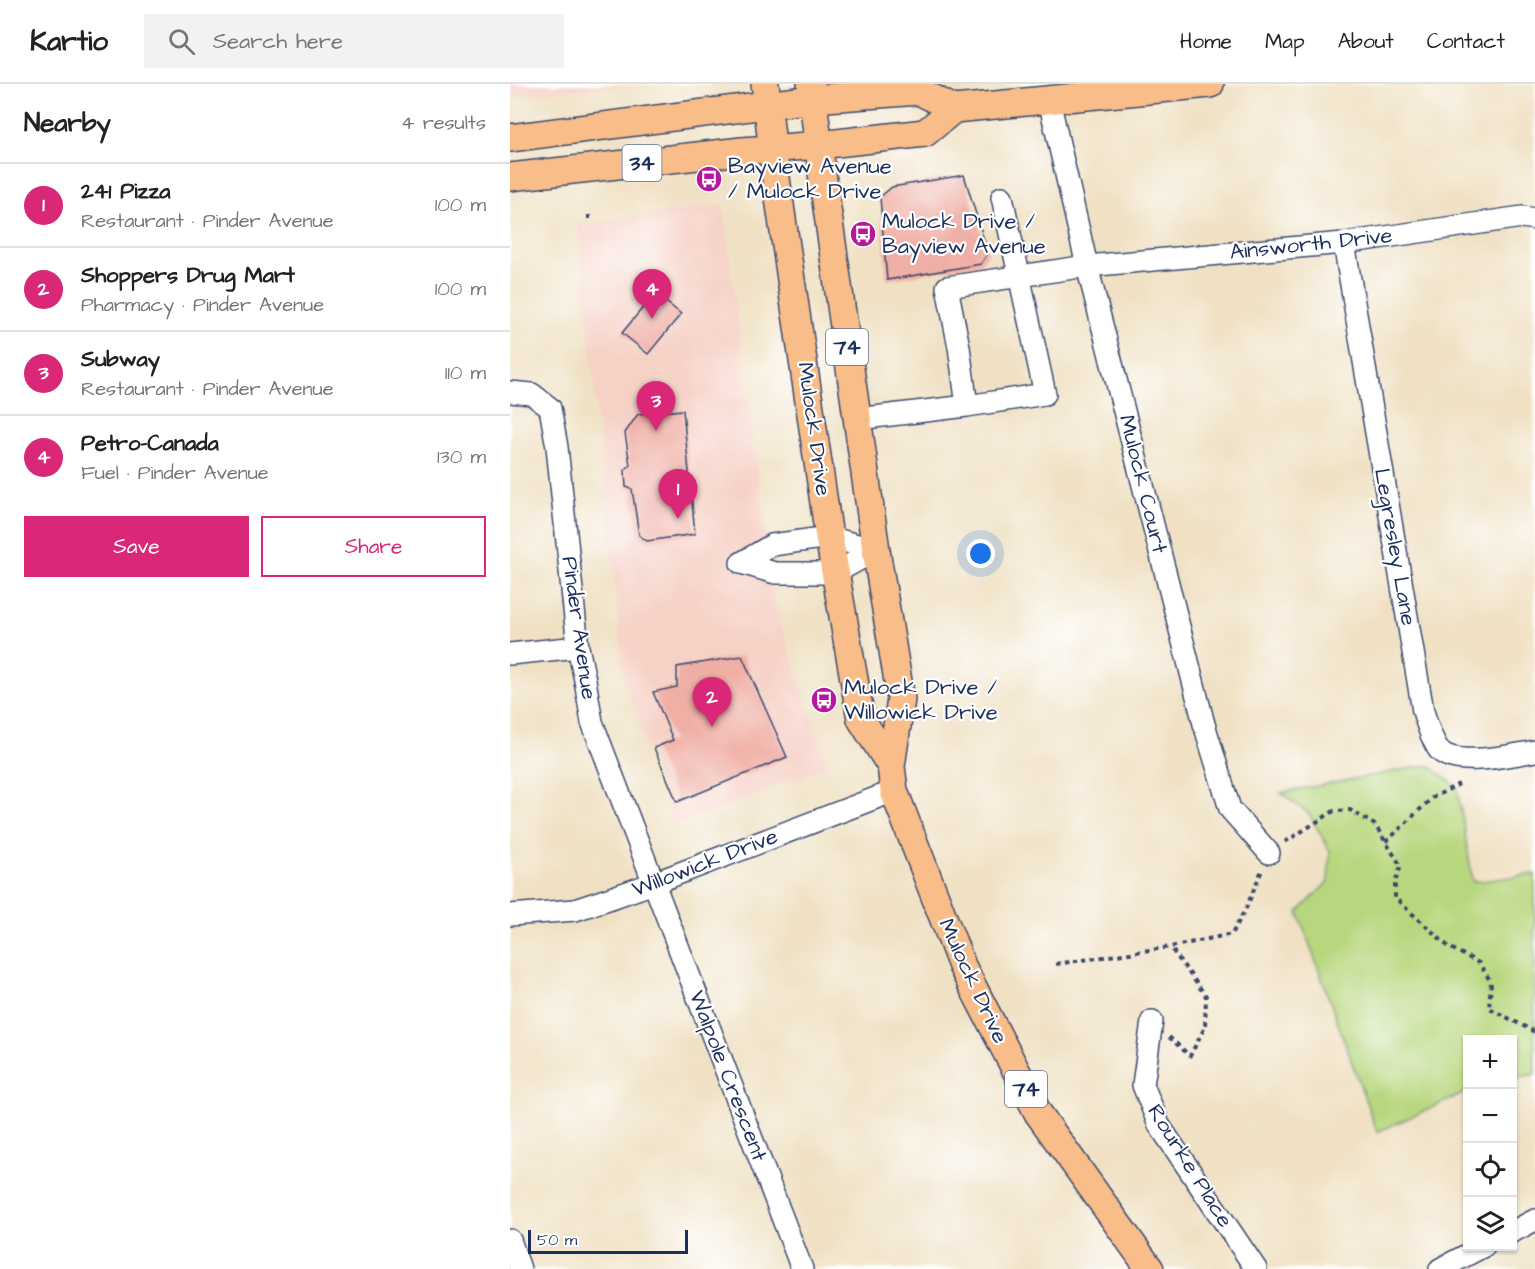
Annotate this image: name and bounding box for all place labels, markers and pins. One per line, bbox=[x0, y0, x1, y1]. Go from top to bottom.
place label: Bayview Avenue / Mulock Drive bbox=[728, 151, 892, 207]
bus stop icon: Bayview Avenue / Mulock Drive bbox=[694, 164, 724, 194]
place label: Mulock Drive / Bayview Avenue bbox=[882, 206, 1046, 263]
bus stop icon: Mulock Drive / Bayview Avenue bbox=[848, 219, 878, 249]
pin: 4 bbox=[632, 270, 672, 319]
pin: 3 bbox=[636, 382, 676, 431]
pin: 1 bbox=[658, 470, 698, 519]
place label: Mulock Drive / Willowick Drive bbox=[844, 672, 998, 728]
pin: 2 bbox=[692, 678, 732, 727]
bus stop icon: Mulock Drive / Willowick Drive bbox=[809, 685, 839, 715]

